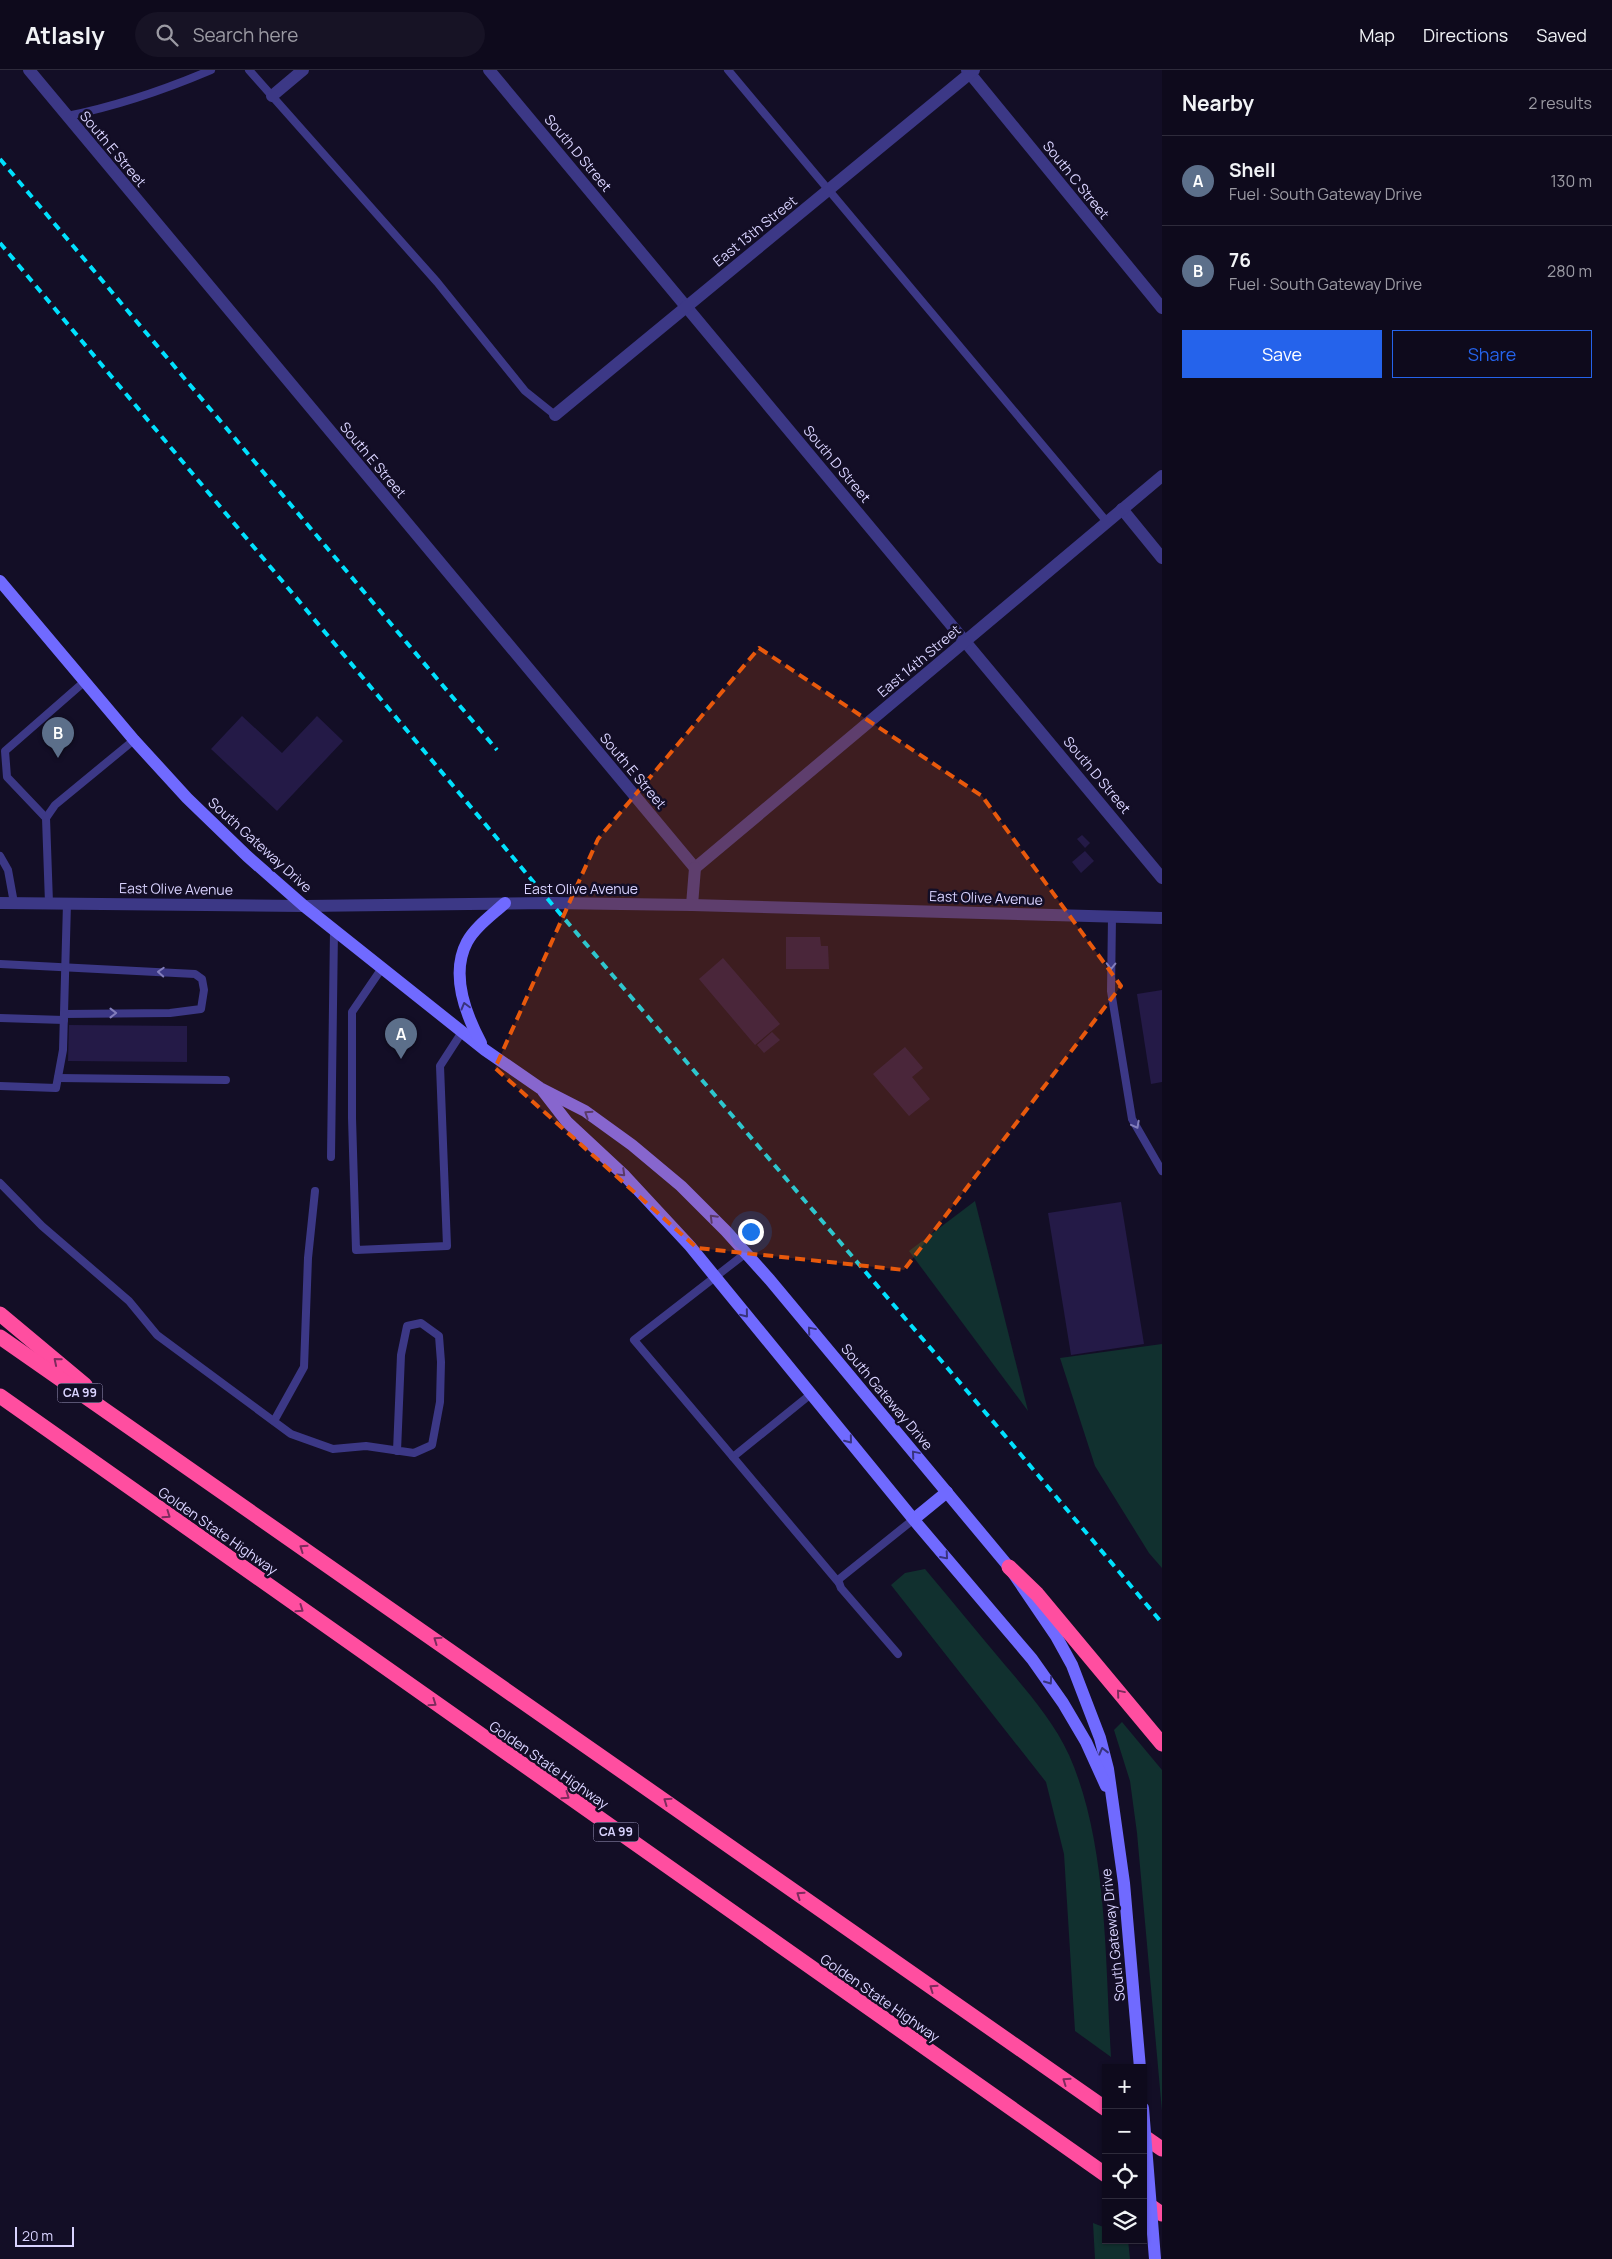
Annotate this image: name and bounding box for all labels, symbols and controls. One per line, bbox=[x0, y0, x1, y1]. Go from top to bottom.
search box bbox=[135, 12, 485, 57]
text: Atlasly bbox=[25, 18, 105, 51]
icon: search bbox=[153, 21, 181, 49]
text: Search here bbox=[193, 22, 298, 48]
text: Map bbox=[1359, 23, 1395, 47]
text: Directions bbox=[1423, 23, 1508, 47]
text: Saved bbox=[1536, 23, 1587, 47]
text: Nearby bbox=[1182, 89, 1254, 117]
text: 2 results bbox=[1528, 92, 1592, 114]
street label: South E Street bbox=[76, 107, 151, 191]
street label: South D Street bbox=[540, 110, 617, 196]
street label: South C Street bbox=[1039, 136, 1114, 223]
text: Shell bbox=[1229, 157, 1275, 183]
text: A bbox=[1193, 170, 1203, 192]
text: 130 m bbox=[1550, 170, 1592, 192]
text: Fuel · South Gateway Drive bbox=[1229, 183, 1422, 205]
street label: East 13th Street bbox=[709, 191, 801, 270]
text: 76 bbox=[1229, 247, 1251, 273]
text: B bbox=[1193, 260, 1203, 282]
text: 280 m bbox=[1547, 260, 1592, 282]
text: Fuel · South Gateway Drive bbox=[1229, 273, 1422, 295]
button: Save bbox=[1182, 330, 1382, 378]
button: Share bbox=[1392, 330, 1592, 378]
street label: South E Street bbox=[336, 418, 411, 502]
street label: South D Street bbox=[799, 421, 876, 507]
street label: East 14th Street bbox=[873, 620, 965, 701]
pin: B bbox=[42, 717, 74, 758]
street label: South E Street bbox=[596, 729, 671, 813]
street label: South D Street bbox=[1059, 732, 1136, 818]
street label: South Gateway Drive bbox=[204, 793, 316, 896]
street label: East Olive Avenue bbox=[119, 878, 233, 899]
street label: East Olive Avenue bbox=[524, 879, 638, 898]
street label: East Olive Avenue bbox=[929, 886, 1043, 909]
one-way arrow bbox=[1106, 962, 1116, 970]
one-way arrow bbox=[157, 966, 165, 977]
one-way arrow bbox=[460, 1001, 471, 1010]
one-way arrow bbox=[110, 1008, 117, 1018]
pin: A bbox=[385, 1018, 417, 1059]
one-way arrow bbox=[585, 1110, 594, 1120]
one-way arrow bbox=[1130, 1120, 1140, 1129]
one-way arrow bbox=[616, 1167, 625, 1176]
one-way arrow bbox=[709, 1214, 718, 1223]
your location bbox=[738, 1219, 764, 1245]
one-way arrow bbox=[740, 1308, 748, 1317]
one-way arrow bbox=[809, 1327, 817, 1336]
street label: South Gateway Drive bbox=[837, 1339, 938, 1454]
one-way arrow bbox=[53, 1358, 62, 1367]
road number: CA 99 bbox=[58, 1384, 102, 1402]
one-way arrow bbox=[843, 1434, 852, 1443]
one-way arrow bbox=[912, 1451, 921, 1460]
street label: Golden State Highway bbox=[155, 1482, 282, 1579]
one-way arrow bbox=[161, 1509, 171, 1518]
one-way arrow bbox=[300, 1545, 309, 1554]
one-way arrow bbox=[939, 1551, 948, 1560]
one-way arrow bbox=[294, 1603, 304, 1612]
one-way arrow bbox=[433, 1637, 443, 1646]
one-way arrow bbox=[1043, 1676, 1052, 1685]
one-way arrow bbox=[1117, 1690, 1125, 1699]
one-way arrow bbox=[427, 1697, 437, 1706]
street label: Golden State Highway bbox=[486, 1716, 613, 1813]
one-way arrow bbox=[1099, 1748, 1109, 1756]
one-way arrow bbox=[560, 1790, 570, 1799]
one-way arrow bbox=[663, 1798, 673, 1807]
road number: CA 99 bbox=[594, 1822, 638, 1841]
street label: South Gateway Drive bbox=[1096, 1868, 1129, 2002]
one-way arrow bbox=[796, 1892, 806, 1901]
street label: Golden State Highway bbox=[817, 1949, 944, 2046]
one-way arrow bbox=[929, 1985, 939, 1994]
map controls bbox=[1102, 2064, 1147, 2244]
button: + bbox=[1102, 2064, 1147, 2109]
one-way arrow bbox=[1062, 2078, 1072, 2087]
button: − bbox=[1102, 2109, 1147, 2154]
button: locate bbox=[1102, 2154, 1147, 2199]
button: layers bbox=[1102, 2199, 1147, 2244]
scale bar bbox=[15, 2224, 74, 2247]
text: 20 m bbox=[22, 2226, 53, 2245]

